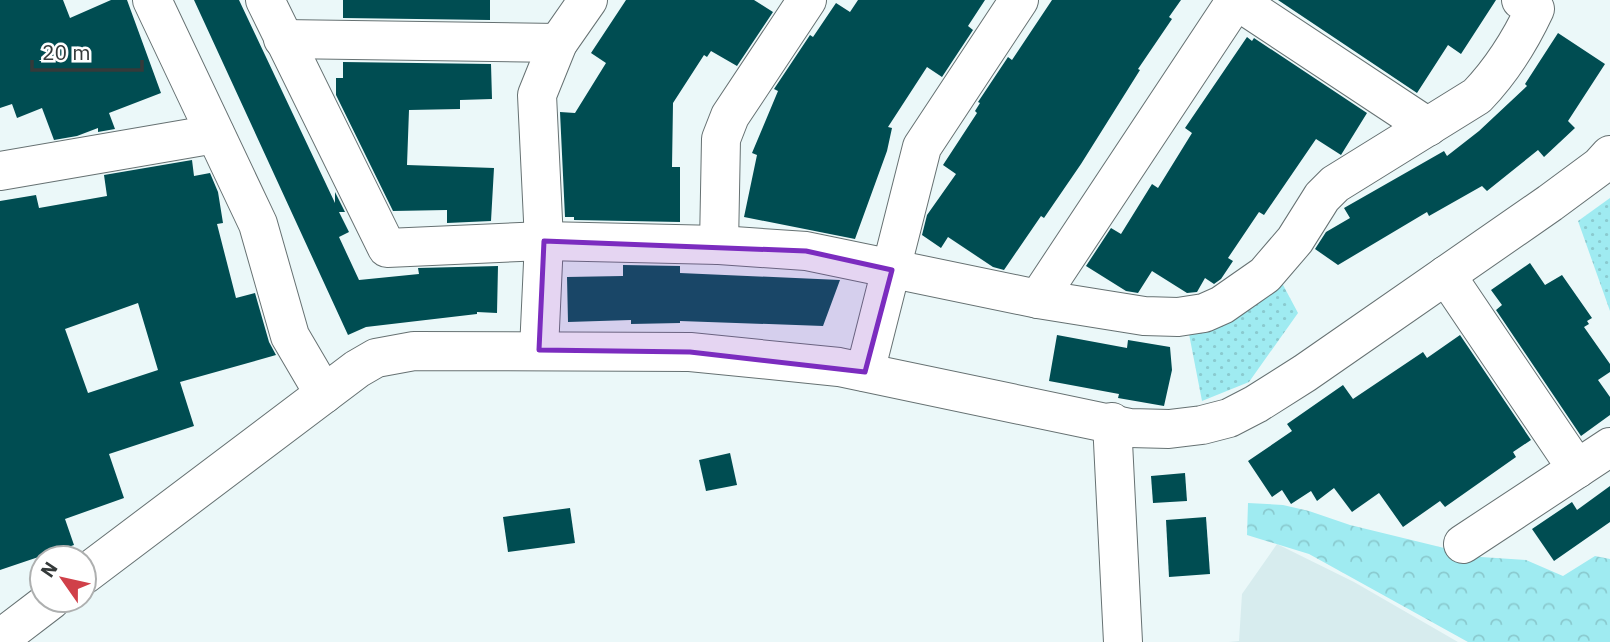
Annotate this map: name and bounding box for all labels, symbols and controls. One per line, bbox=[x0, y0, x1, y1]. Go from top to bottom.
scale bar bbox=[32, 28, 142, 72]
text: 20 m bbox=[42, 38, 91, 66]
north arrow bbox=[28, 544, 98, 614]
text: N bbox=[35, 557, 63, 582]

